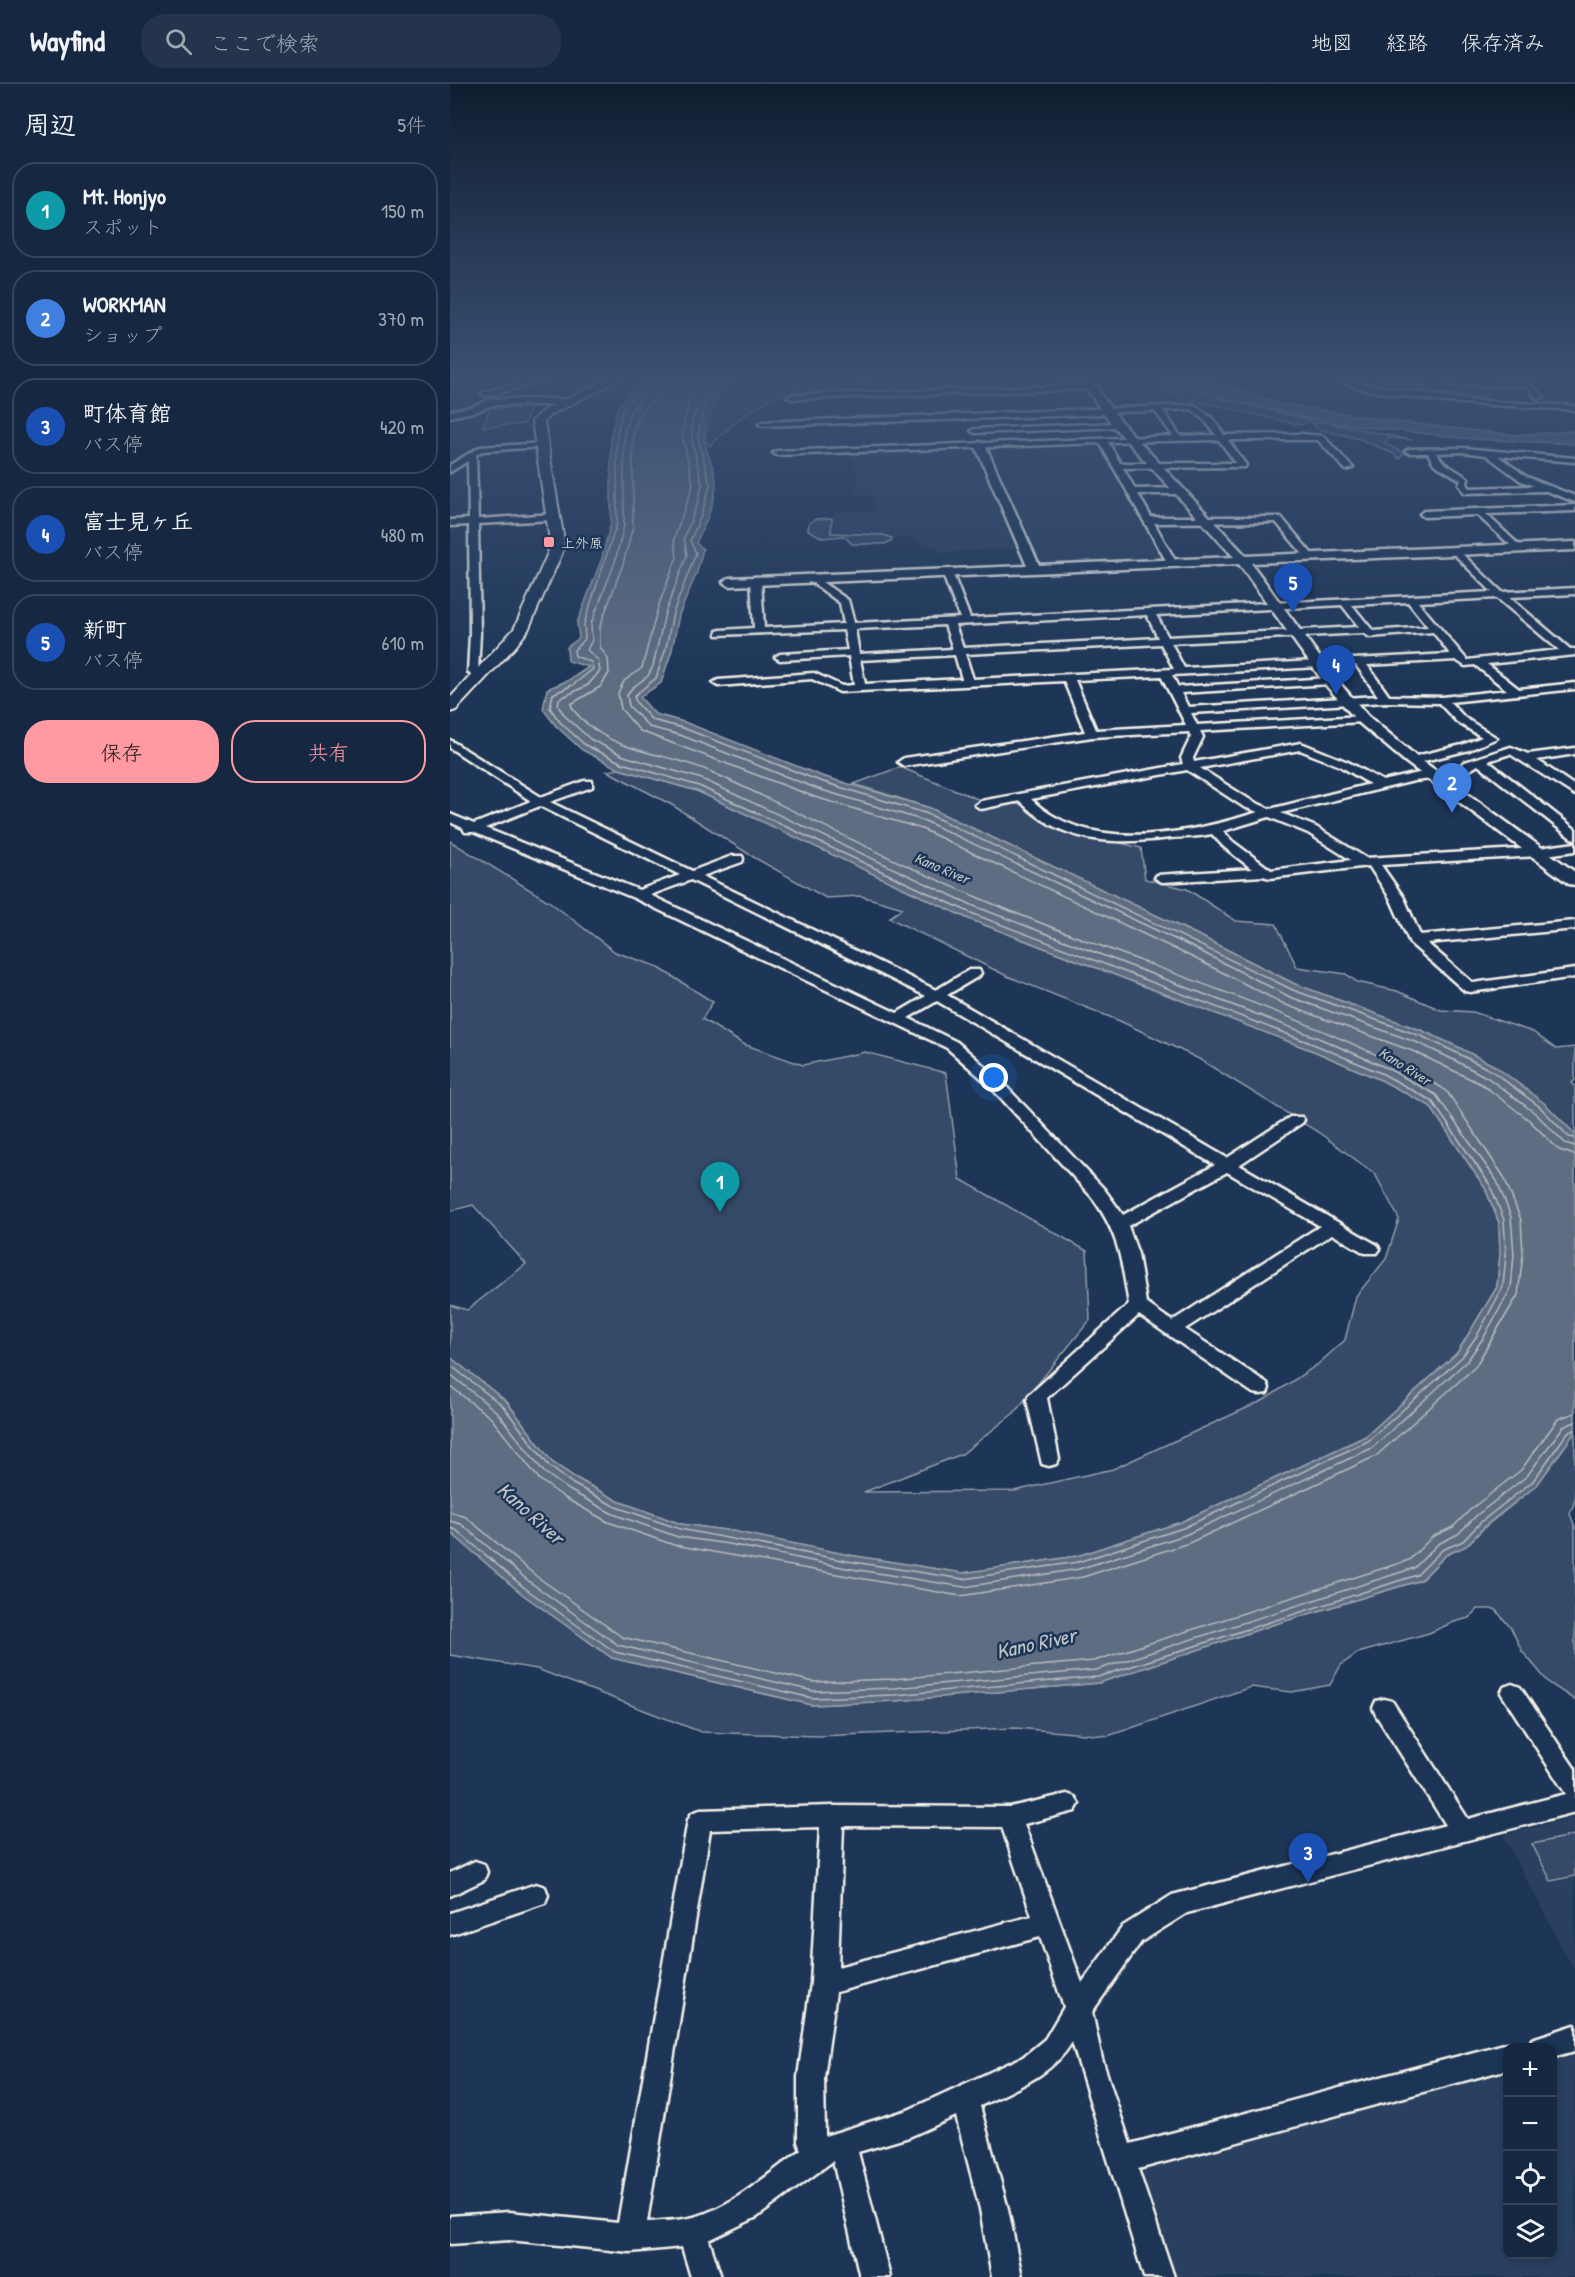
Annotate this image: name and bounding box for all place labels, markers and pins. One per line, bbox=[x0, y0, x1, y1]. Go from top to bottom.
place label: 上外原 bbox=[561, 533, 603, 552]
marker: 上外原 bbox=[542, 535, 556, 549]
pin: 5 bbox=[1274, 564, 1312, 613]
pin: 4 bbox=[1316, 646, 1356, 695]
pin: 2 bbox=[1432, 764, 1472, 813]
pin: 1 bbox=[700, 1162, 740, 1212]
pin: 3 bbox=[1288, 1834, 1328, 1883]

